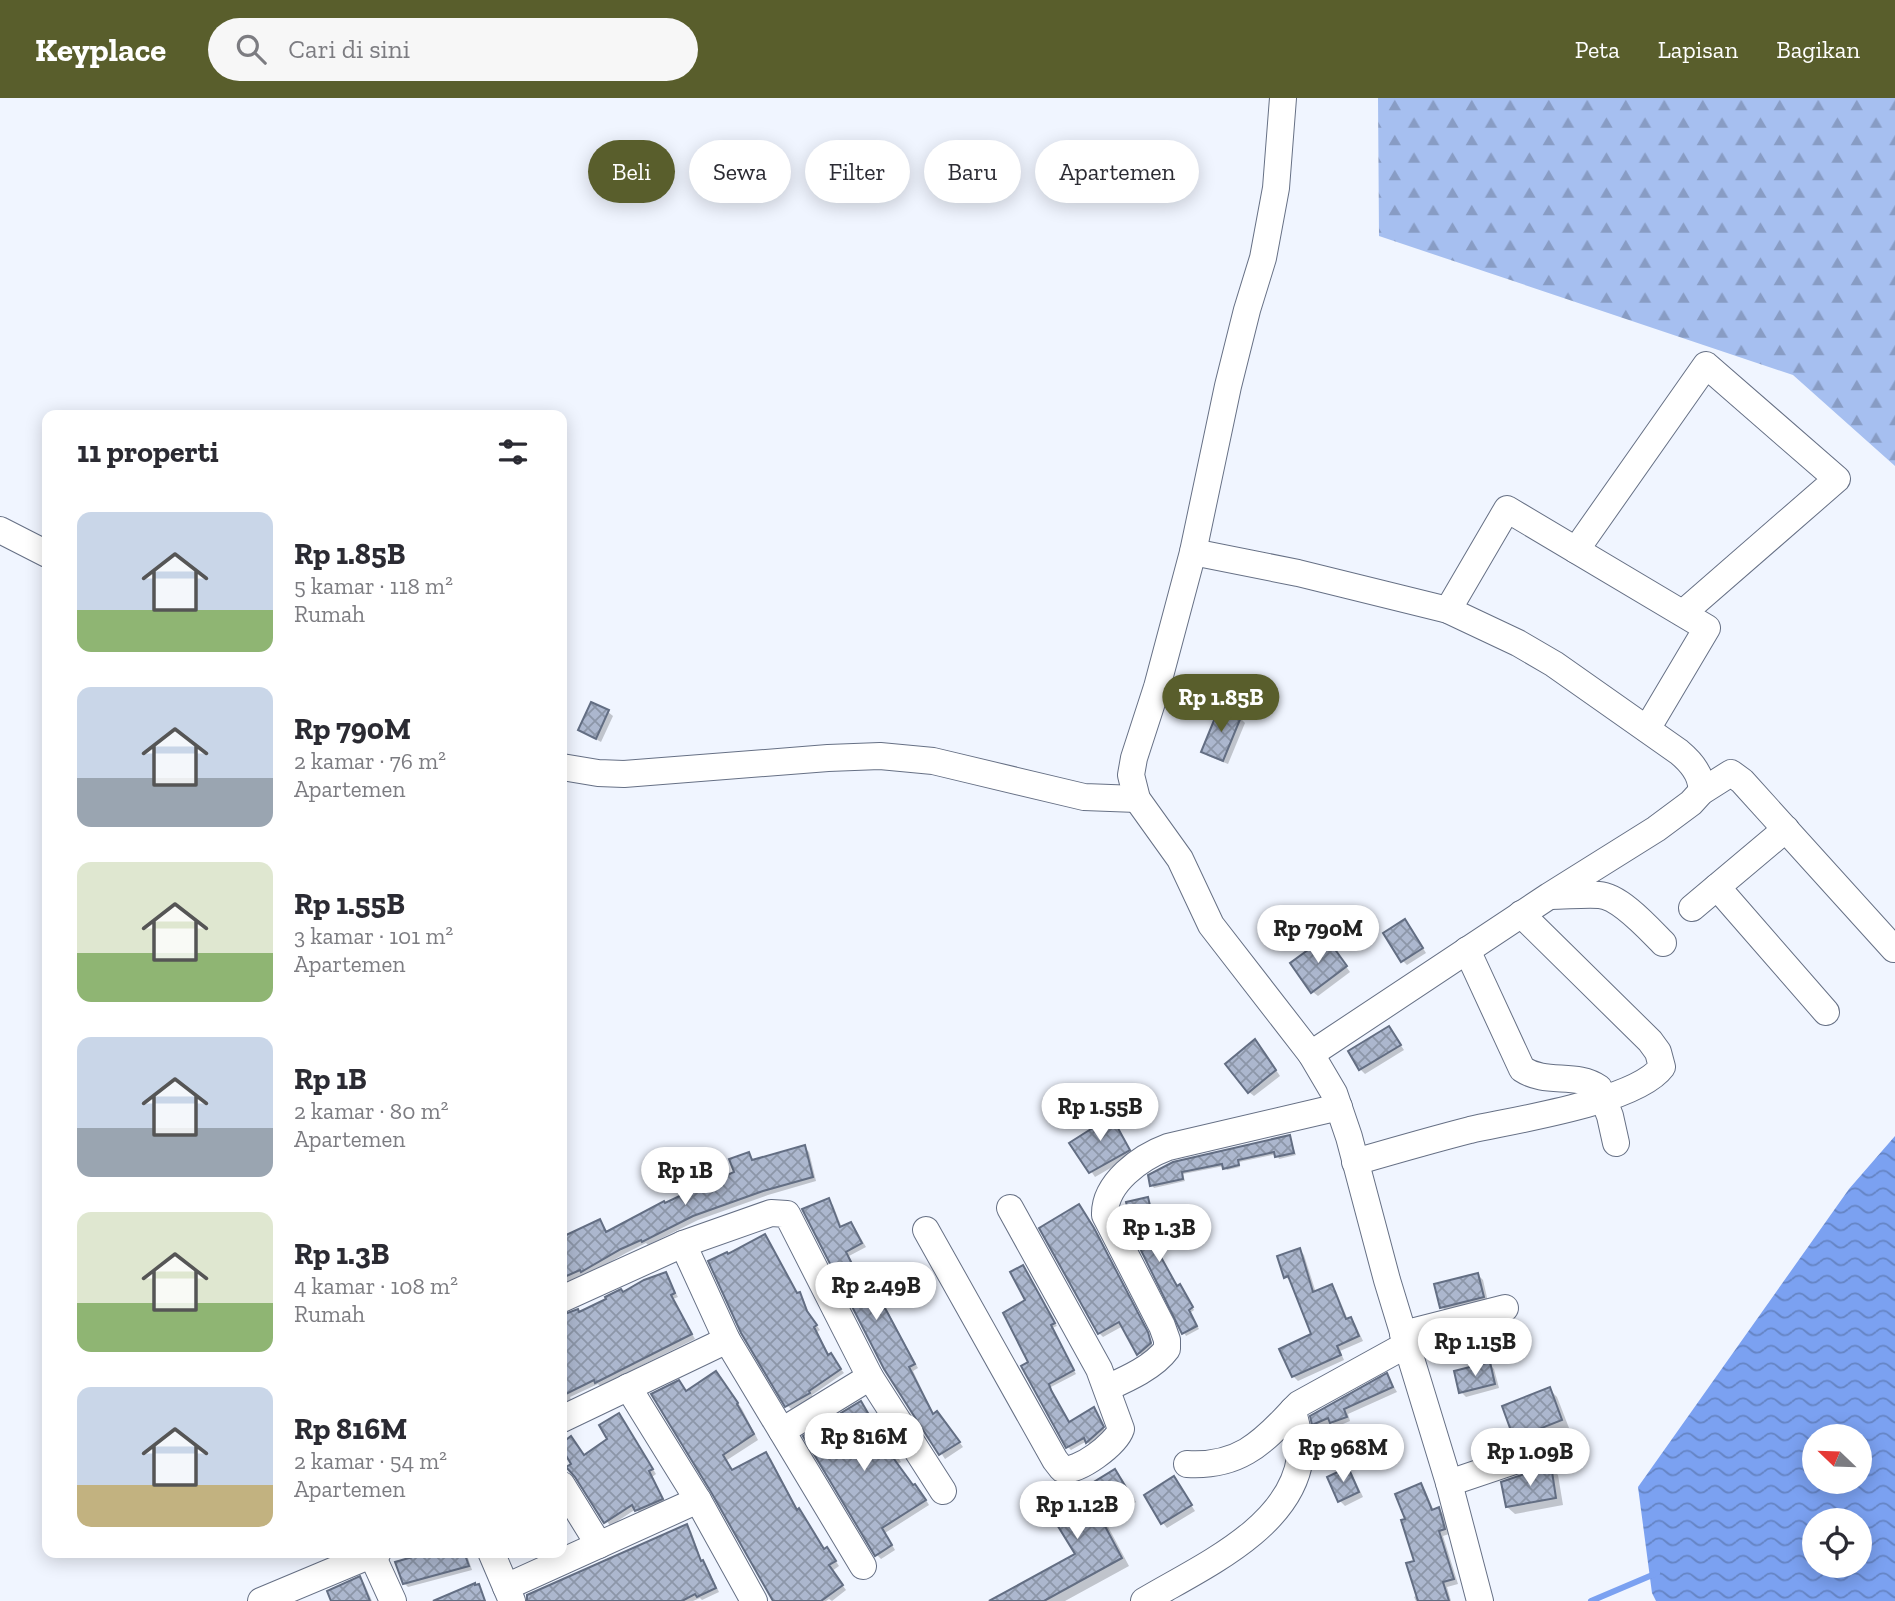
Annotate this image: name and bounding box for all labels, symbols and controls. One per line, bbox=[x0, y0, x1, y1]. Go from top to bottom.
search box bbox=[208, 18, 698, 81]
text: Keyplace bbox=[35, 30, 166, 69]
icon: search bbox=[232, 30, 270, 68]
text: Cari di sini bbox=[288, 33, 410, 65]
text: Peta bbox=[1575, 35, 1620, 64]
text: Lapisan bbox=[1658, 35, 1738, 64]
text: Bagikan bbox=[1776, 35, 1860, 64]
chip: Beli bbox=[588, 140, 675, 203]
chip: Sewa bbox=[689, 140, 791, 203]
chip: Filter bbox=[805, 140, 910, 203]
chip: Baru bbox=[924, 140, 1021, 203]
chip: Apartemen bbox=[1035, 140, 1199, 203]
icon: filters bbox=[494, 433, 532, 471]
text: 11 properti bbox=[77, 434, 219, 470]
text: Rp 1.85B bbox=[294, 536, 405, 572]
icon: home bbox=[133, 540, 217, 624]
text: 5 kamar · 118 m² bbox=[294, 572, 453, 600]
text: Rumah bbox=[294, 600, 365, 628]
pin: Rp 1.85B bbox=[1149, 674, 1293, 734]
text: Rp 1.85B bbox=[1178, 683, 1264, 711]
text: Rp 790M bbox=[294, 711, 411, 747]
icon: home bbox=[133, 715, 217, 799]
text: 2 kamar · 76 m² bbox=[294, 747, 446, 775]
text: Apartemen bbox=[294, 775, 405, 803]
text: Rp 1.55B bbox=[294, 886, 405, 922]
icon: home bbox=[133, 890, 217, 974]
pin: Rp 790M bbox=[1253, 906, 1383, 965]
text: Rp 790M bbox=[1273, 914, 1363, 942]
text: 3 kamar · 101 m² bbox=[294, 922, 453, 950]
text: Apartemen bbox=[294, 950, 405, 978]
text: Rp 1B bbox=[294, 1061, 367, 1097]
icon: home bbox=[133, 1065, 217, 1149]
pin: Rp 1.55B bbox=[1028, 1084, 1172, 1143]
text: Rp 1.55B bbox=[1058, 1092, 1142, 1120]
text: 2 kamar · 80 m² bbox=[294, 1097, 449, 1125]
text: Apartemen bbox=[294, 1125, 405, 1153]
pin: Rp 1B bbox=[636, 1148, 734, 1207]
text: Rp 1B bbox=[657, 1156, 713, 1184]
pin: Rp 1.3B bbox=[1094, 1204, 1224, 1264]
text: Rp 1.3B bbox=[1122, 1213, 1196, 1241]
text: Rp 1.3B bbox=[294, 1236, 390, 1272]
icon: home bbox=[133, 1240, 217, 1324]
pin: Rp 2.49B bbox=[804, 1262, 948, 1322]
text: Rp 2.49B bbox=[831, 1271, 921, 1299]
text: 4 kamar · 108 m² bbox=[294, 1272, 458, 1300]
text: Rumah bbox=[294, 1300, 365, 1328]
pin: Rp 1.15B bbox=[1403, 1318, 1547, 1378]
text: Rp 1.15B bbox=[1434, 1327, 1516, 1355]
text: Rp 816M bbox=[294, 1411, 407, 1447]
pin: Rp 816M bbox=[799, 1414, 929, 1473]
icon: home bbox=[133, 1415, 217, 1499]
text: Rp 816M bbox=[821, 1422, 907, 1450]
pin: Rp 968M bbox=[1278, 1424, 1408, 1484]
north arrow bbox=[1802, 1424, 1872, 1494]
map controls bbox=[1802, 1424, 1872, 1578]
pin: Rp 1.09B bbox=[1458, 1428, 1602, 1488]
text: Rp 968M bbox=[1298, 1433, 1388, 1461]
text: Rp 1.09B bbox=[1487, 1437, 1573, 1465]
text: 2 kamar · 54 m² bbox=[294, 1447, 447, 1475]
text: Apartemen bbox=[294, 1475, 405, 1503]
pin: Rp 1.12B bbox=[1005, 1482, 1149, 1541]
text: Rp 1.12B bbox=[1036, 1490, 1118, 1518]
button: locate bbox=[1802, 1508, 1872, 1578]

